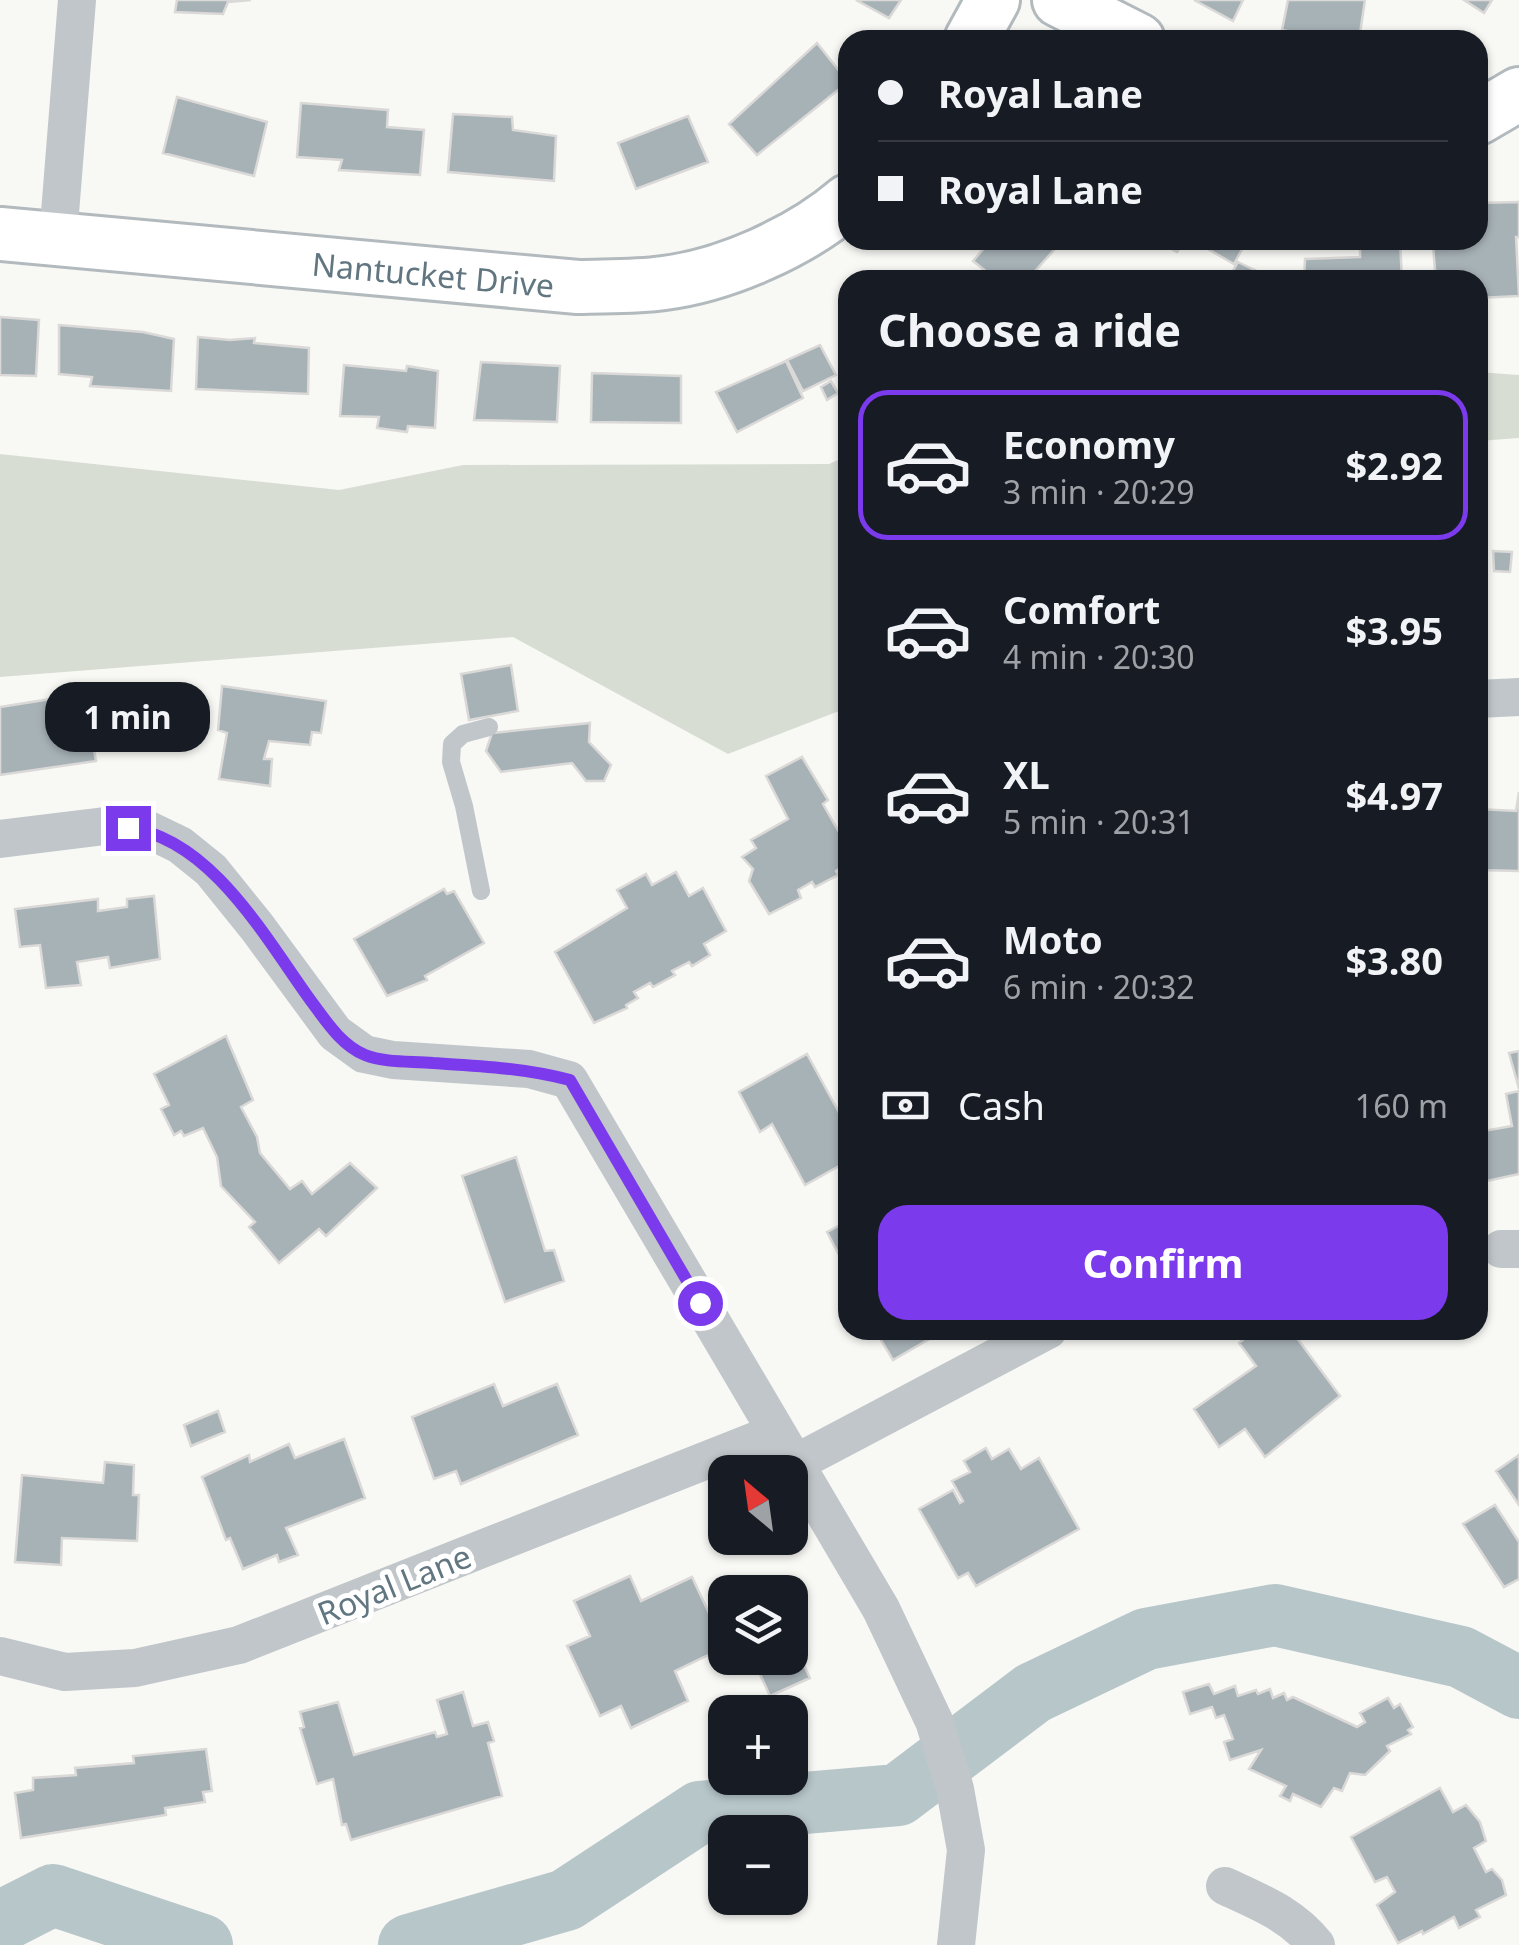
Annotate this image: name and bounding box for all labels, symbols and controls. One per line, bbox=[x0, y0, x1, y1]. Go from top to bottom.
text: Royal Lane bbox=[938, 67, 1143, 119]
text: Royal Lane bbox=[938, 163, 1143, 215]
street label: Nantucket Drive bbox=[310, 241, 556, 306]
text: Choose a ride bbox=[878, 299, 1181, 360]
text: Economy bbox=[1003, 418, 1175, 470]
icon: car bbox=[883, 420, 973, 510]
text: $2.92 bbox=[1345, 439, 1443, 491]
text: 3 min · 20:29 bbox=[1003, 470, 1195, 513]
text: Comfort bbox=[1003, 583, 1160, 635]
icon: car bbox=[883, 585, 973, 675]
text: $3.95 bbox=[1345, 604, 1443, 656]
text: 4 min · 20:30 bbox=[1003, 635, 1195, 678]
callout: 1 min bbox=[46, 683, 210, 753]
text: 1 min bbox=[83, 695, 172, 738]
text: XL bbox=[1003, 748, 1050, 800]
icon: car bbox=[883, 750, 973, 840]
text: $4.97 bbox=[1345, 769, 1443, 821]
text: 5 min · 20:31 bbox=[1003, 800, 1195, 843]
route end bbox=[106, 806, 151, 851]
text: Moto bbox=[1003, 913, 1103, 965]
icon: car bbox=[883, 915, 973, 1005]
text: $3.80 bbox=[1345, 934, 1443, 986]
text: 6 min · 20:32 bbox=[1003, 965, 1195, 1008]
icon: cash bbox=[878, 1078, 933, 1133]
text: Cash bbox=[958, 1079, 1045, 1131]
text: 160 m bbox=[1355, 1084, 1448, 1127]
button: Confirm bbox=[878, 1205, 1448, 1320]
route start bbox=[678, 1281, 723, 1326]
north arrow bbox=[708, 1455, 808, 1555]
map controls bbox=[708, 1455, 808, 1915]
street label: Royal Lane bbox=[311, 1534, 477, 1634]
button: layers bbox=[708, 1575, 808, 1675]
button: + bbox=[708, 1695, 808, 1795]
button: − bbox=[708, 1815, 808, 1915]

